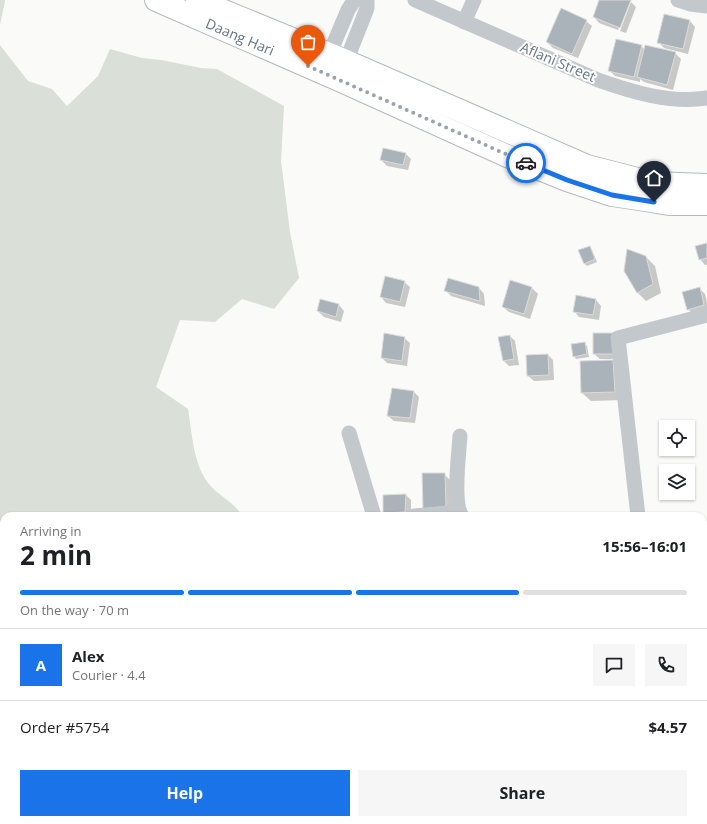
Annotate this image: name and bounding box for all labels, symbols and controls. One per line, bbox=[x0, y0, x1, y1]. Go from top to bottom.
street label: Daang Hari bbox=[203, 14, 277, 60]
pin bbox=[291, 25, 325, 66]
icon: bag bbox=[297, 31, 319, 53]
street label: Aflani Street bbox=[518, 37, 599, 86]
courier bbox=[506, 143, 546, 183]
icon: car bbox=[515, 152, 537, 174]
pin bbox=[637, 161, 671, 202]
icon: home bbox=[643, 167, 665, 189]
map controls bbox=[659, 420, 695, 500]
button: locate bbox=[659, 420, 695, 456]
button: layers bbox=[659, 464, 695, 500]
text: Arriving in bbox=[20, 522, 82, 540]
text: 15:56–16:01 bbox=[602, 536, 687, 556]
text: 2 min bbox=[20, 537, 92, 573]
text: On the way · 70 m bbox=[20, 601, 129, 619]
button: chat bbox=[593, 644, 635, 686]
button: phone bbox=[645, 644, 687, 686]
text: Alex bbox=[72, 646, 104, 666]
text: A bbox=[36, 655, 46, 675]
text: Courier · 4.4 bbox=[72, 666, 146, 684]
text: Order #5754 bbox=[20, 717, 109, 737]
text: $4.57 bbox=[648, 717, 687, 737]
button: Help bbox=[20, 770, 350, 816]
button: Share bbox=[358, 770, 687, 816]

